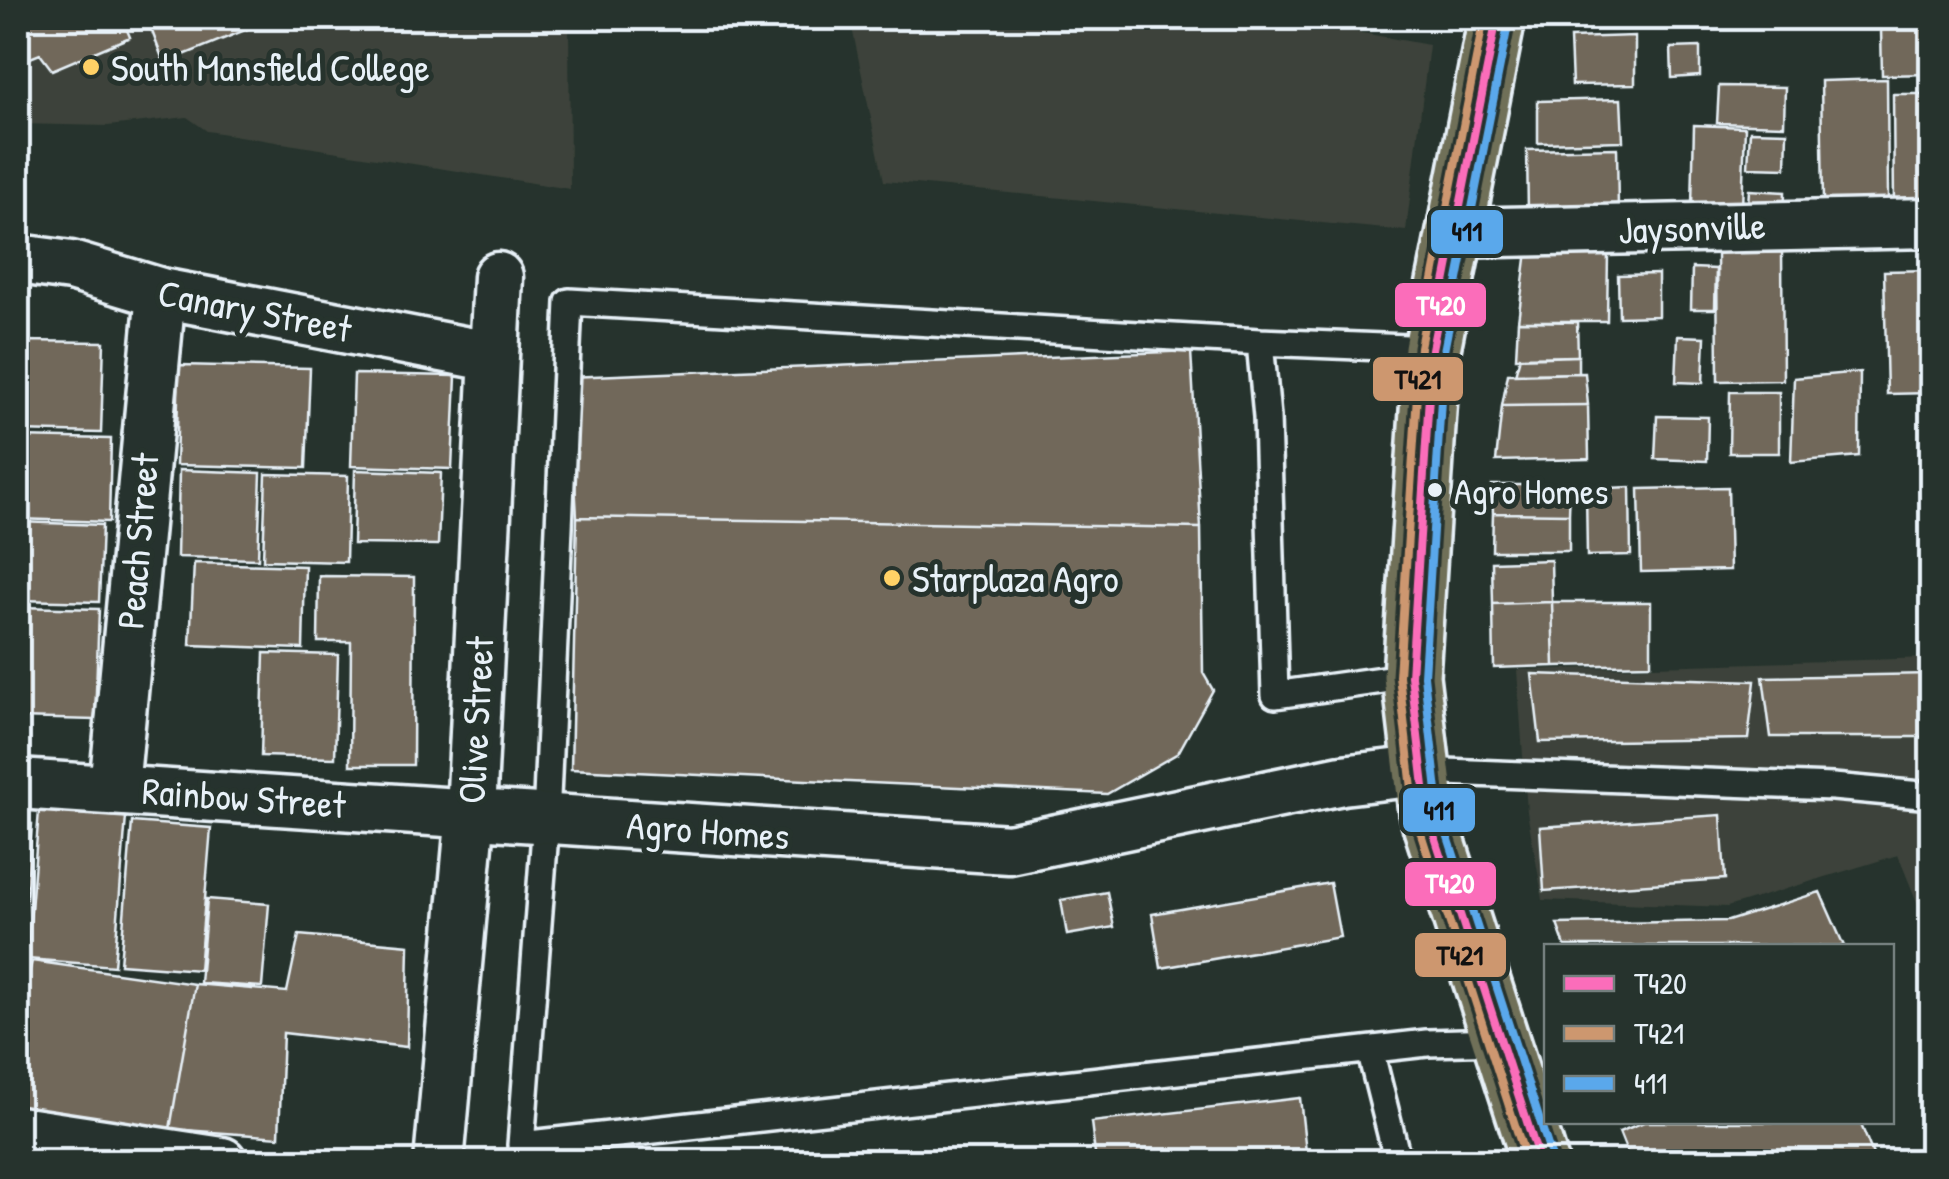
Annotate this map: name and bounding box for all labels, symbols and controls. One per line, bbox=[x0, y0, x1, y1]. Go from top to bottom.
place label: South Mansfield College bbox=[111, 41, 430, 93]
marker: South Mansfield College bbox=[80, 56, 102, 78]
street label: Jaysonville bbox=[1617, 198, 1767, 256]
line badge: 411 bbox=[1429, 208, 1505, 256]
text: 411 bbox=[1452, 212, 1482, 250]
street label: Canary Street bbox=[154, 266, 357, 354]
line badge: T420 bbox=[1393, 281, 1488, 329]
text: T420 bbox=[1415, 286, 1466, 324]
line badge: T421 bbox=[1371, 355, 1465, 403]
text: T421 bbox=[1394, 360, 1441, 398]
street label: Peach Street bbox=[103, 450, 171, 631]
place label: Agro Homes bbox=[1454, 466, 1608, 515]
marker: Agro Homes bbox=[1425, 480, 1445, 500]
place label: Starplaza Agro bbox=[912, 552, 1119, 604]
marker: Starplaza Agro bbox=[881, 567, 903, 589]
street label: Olive Street bbox=[445, 634, 505, 805]
street label: Rainbow Street bbox=[141, 764, 348, 830]
line badge: 411 bbox=[1401, 786, 1477, 834]
text: 411 bbox=[1424, 791, 1454, 829]
street label: Agro Homes bbox=[625, 798, 791, 862]
line badge: T420 bbox=[1403, 860, 1498, 908]
text: T420 bbox=[1424, 864, 1475, 902]
line badge: T421 bbox=[1413, 931, 1508, 979]
text: T421 bbox=[1436, 936, 1483, 974]
legend bbox=[1544, 944, 1894, 1124]
text: T420 bbox=[1634, 963, 1687, 1003]
text: T421 bbox=[1634, 1013, 1684, 1053]
text: 411 bbox=[1634, 1063, 1667, 1103]

